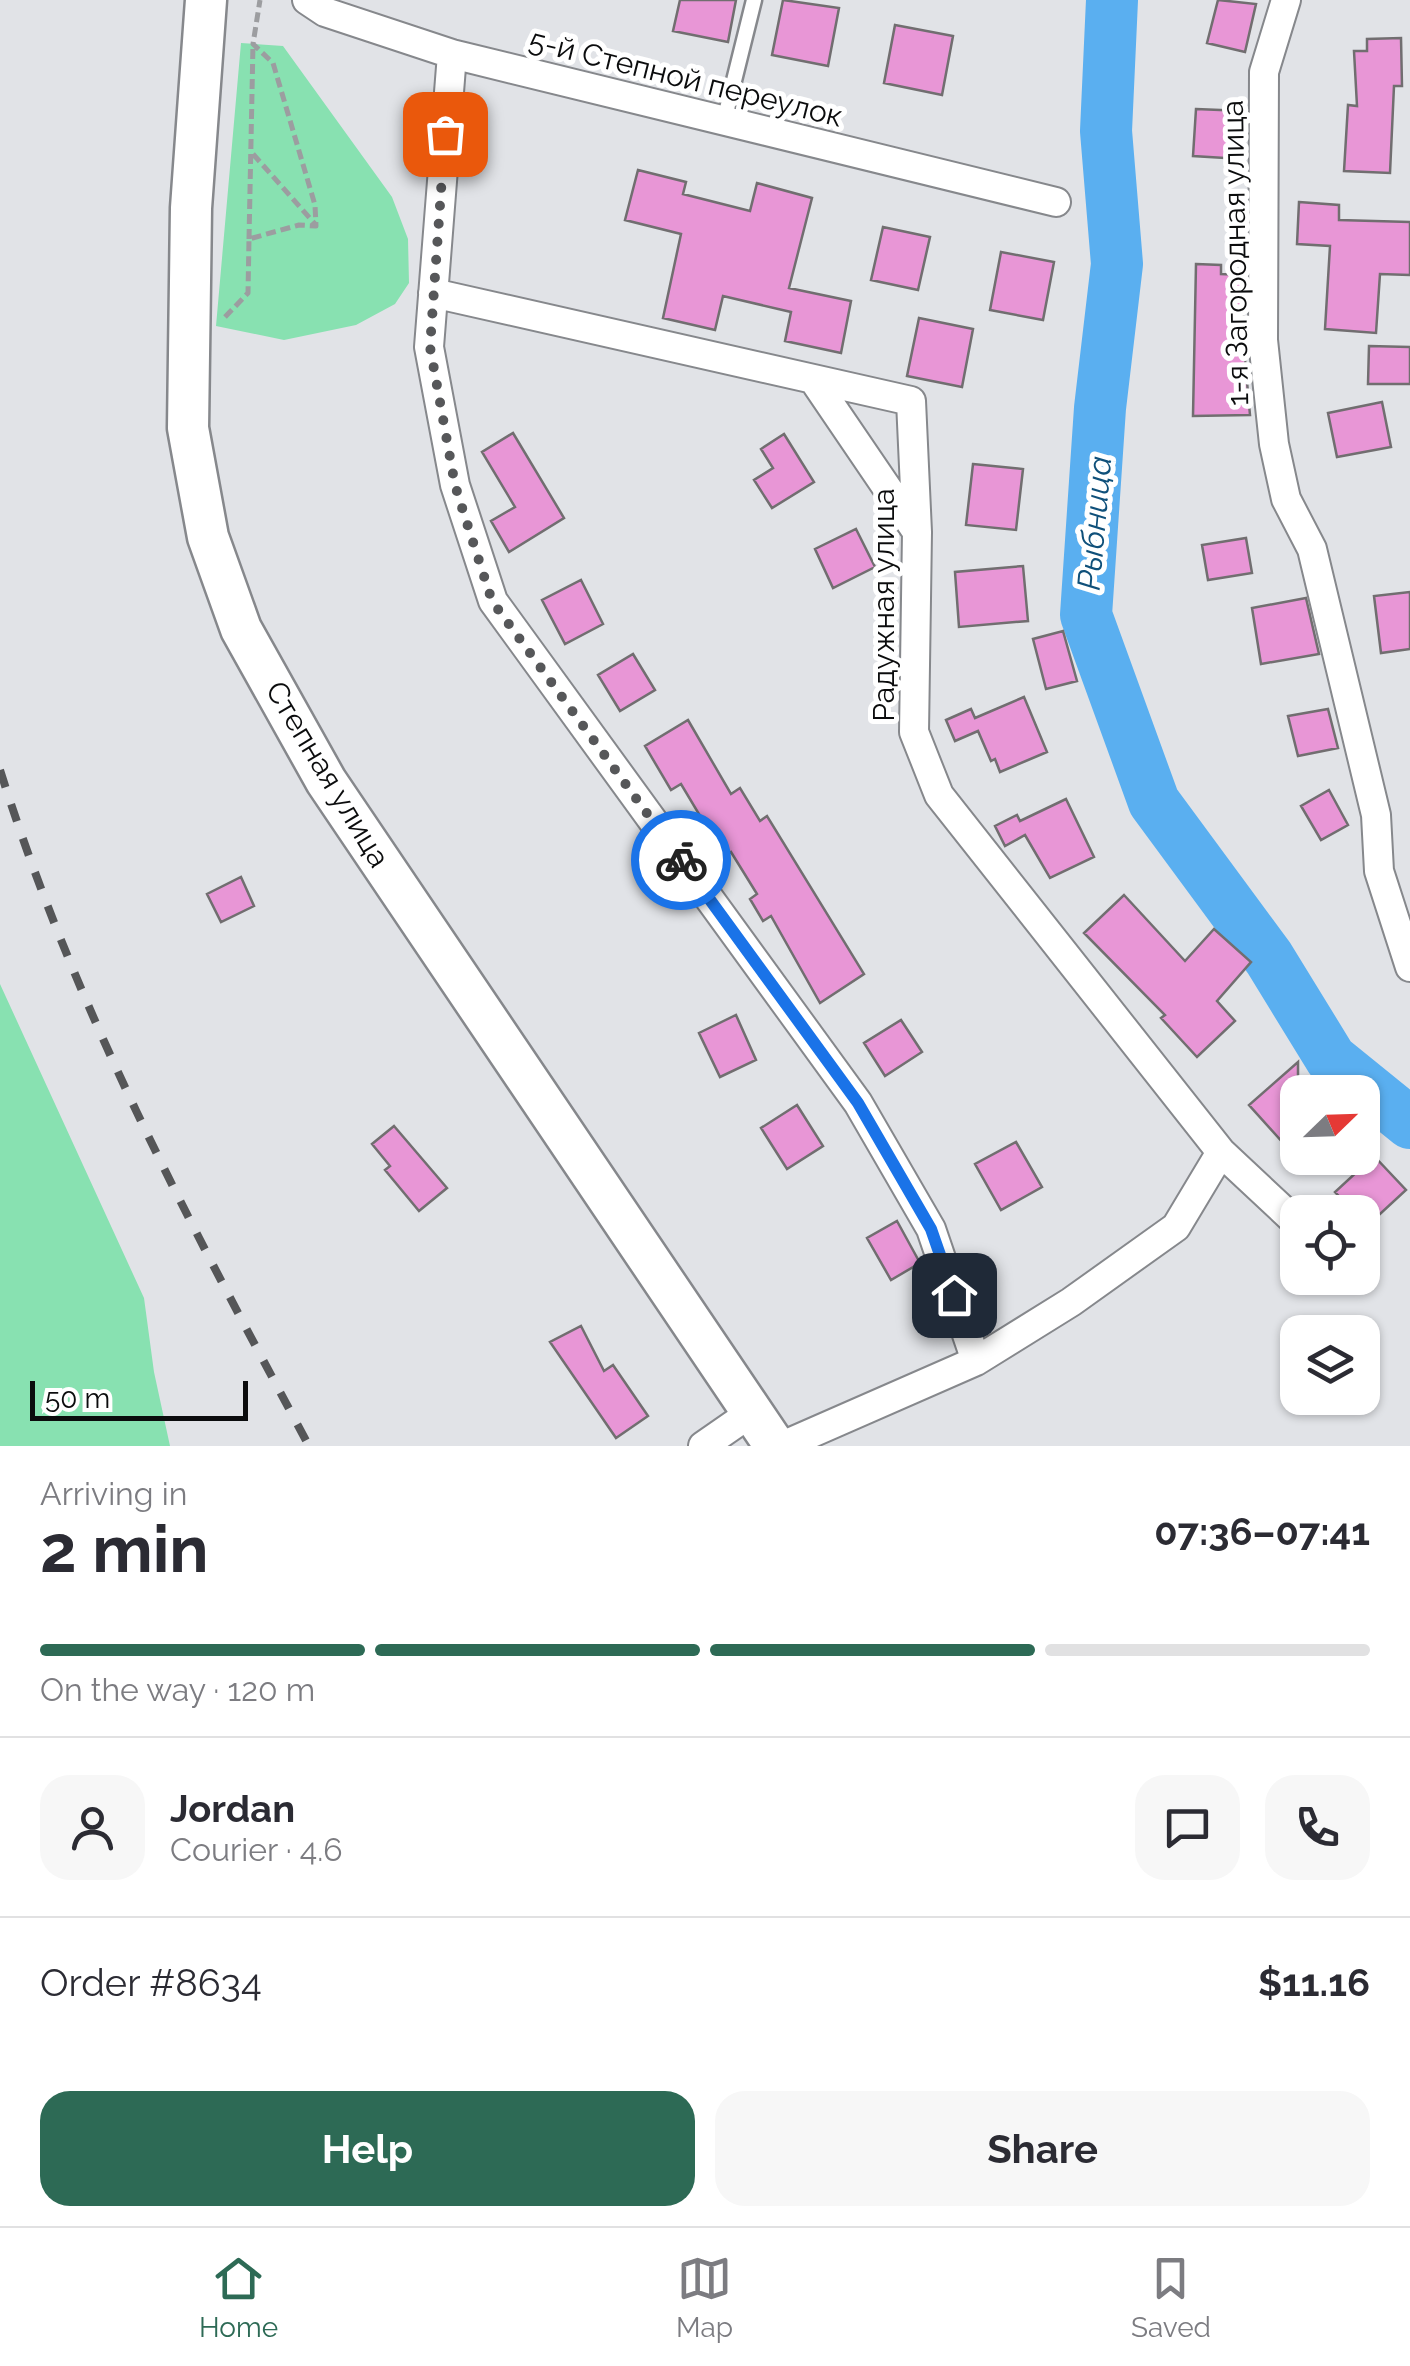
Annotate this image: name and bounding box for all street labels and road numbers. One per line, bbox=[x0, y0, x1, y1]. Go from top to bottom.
street label: 5-й Степной переулок bbox=[526, 22, 846, 134]
street label: 1-я Загородная улица bbox=[1215, 100, 1255, 406]
street label: Радужная улица bbox=[866, 488, 901, 722]
street label: Степная улица bbox=[259, 675, 397, 873]

